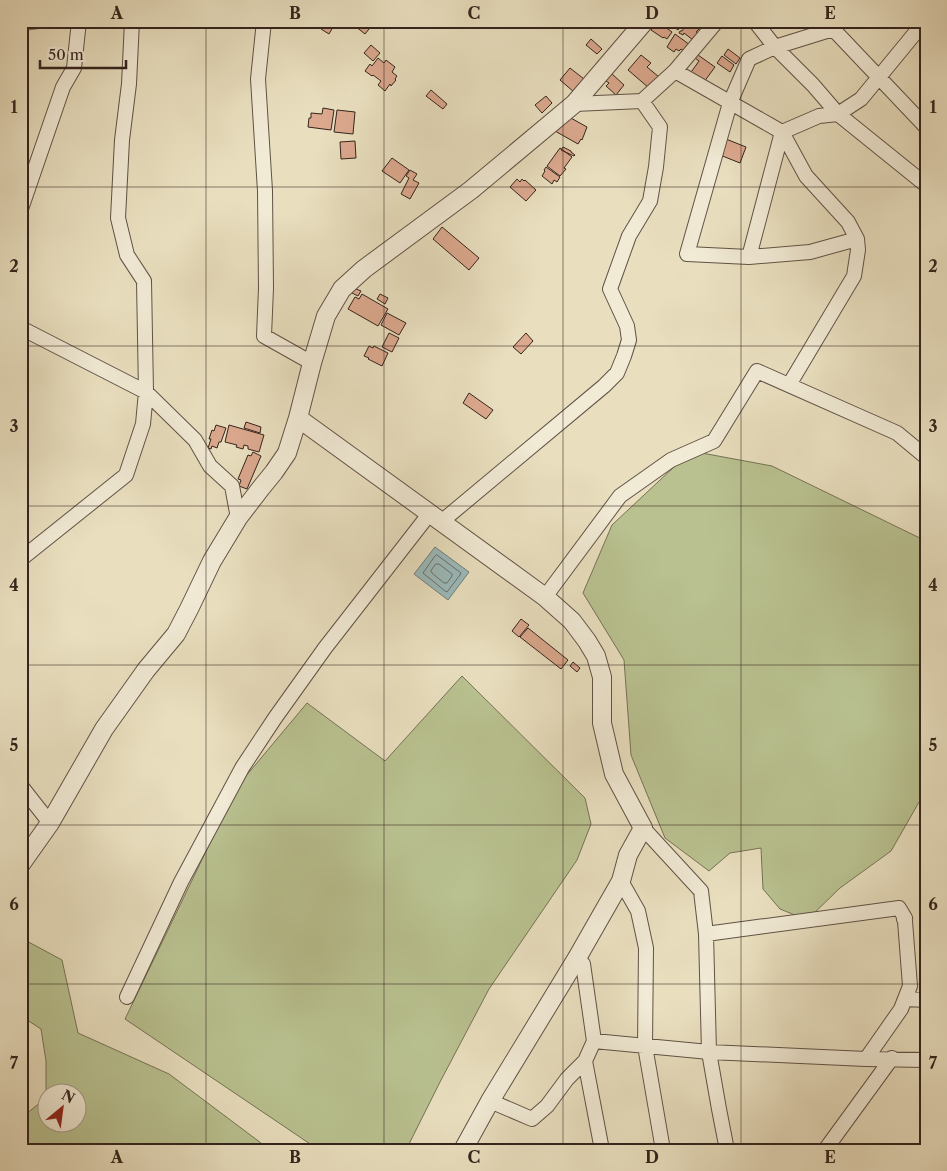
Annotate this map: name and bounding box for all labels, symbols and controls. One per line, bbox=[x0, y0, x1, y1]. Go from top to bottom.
text: A bbox=[110, 3, 124, 23]
text: B bbox=[289, 3, 301, 23]
text: C bbox=[468, 3, 480, 23]
text: D bbox=[645, 3, 659, 23]
text: E bbox=[824, 3, 836, 23]
scale bar bbox=[40, 38, 126, 70]
text: 50 m bbox=[48, 45, 84, 64]
text: 1 bbox=[10, 97, 18, 117]
text: 1 bbox=[929, 97, 937, 117]
text: 2 bbox=[9, 256, 19, 276]
text: 2 bbox=[928, 256, 938, 276]
text: 3 bbox=[9, 416, 19, 436]
text: 3 bbox=[928, 416, 938, 436]
text: 4 bbox=[9, 575, 19, 595]
text: 4 bbox=[928, 575, 938, 595]
text: 5 bbox=[10, 735, 19, 755]
text: 5 bbox=[929, 735, 938, 755]
text: 6 bbox=[9, 894, 19, 914]
text: 6 bbox=[928, 894, 938, 914]
text: 7 bbox=[10, 1053, 19, 1073]
text: 7 bbox=[929, 1053, 938, 1073]
north arrow bbox=[38, 1084, 88, 1134]
text: N bbox=[59, 1086, 78, 1107]
text: A bbox=[110, 1147, 124, 1167]
text: B bbox=[289, 1147, 301, 1167]
text: C bbox=[468, 1147, 480, 1167]
text: D bbox=[645, 1147, 659, 1167]
text: E bbox=[824, 1147, 836, 1167]

